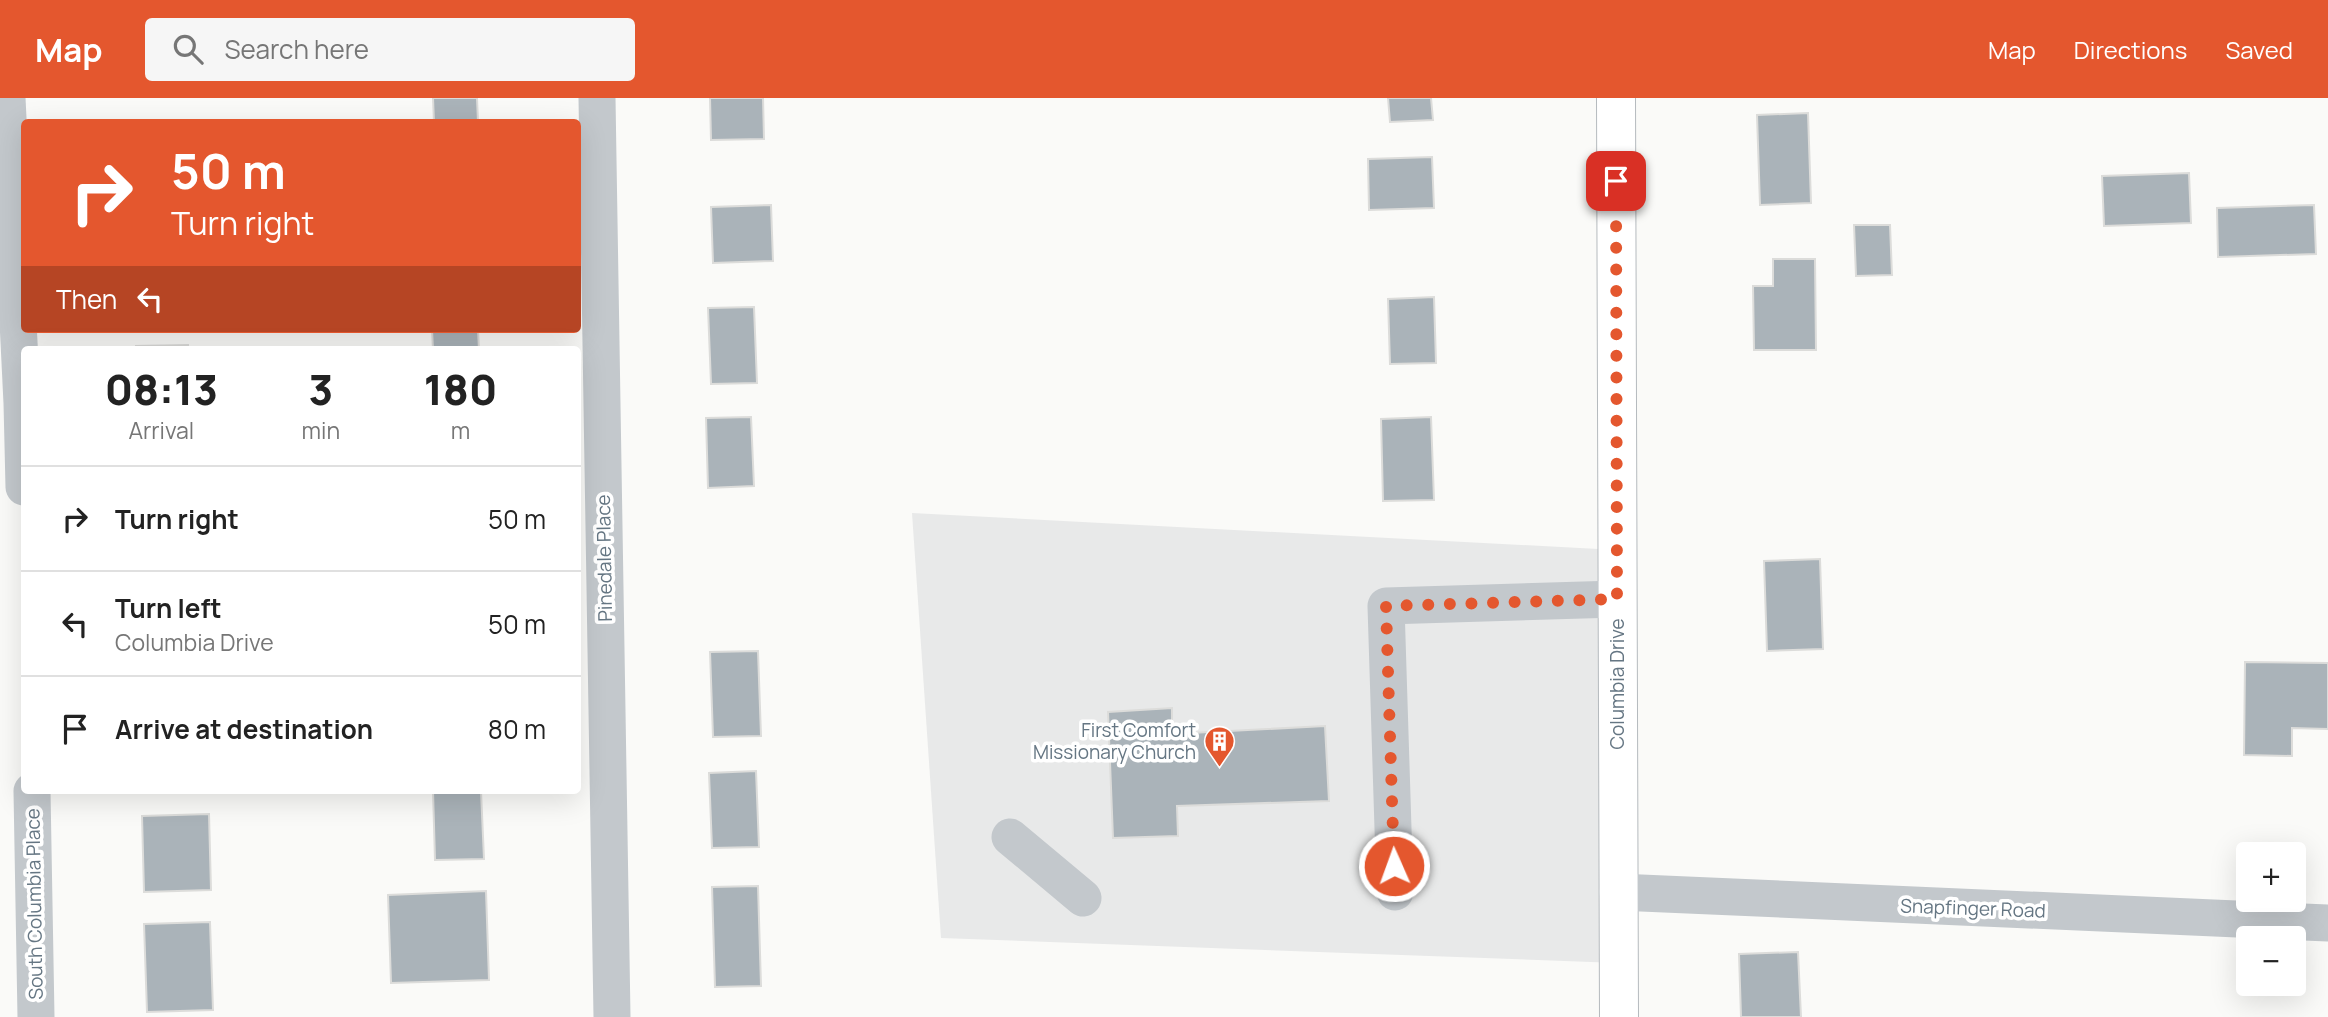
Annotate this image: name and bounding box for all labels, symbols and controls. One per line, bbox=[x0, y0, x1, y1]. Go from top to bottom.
search box bbox=[145, 18, 635, 81]
text: Map bbox=[35, 27, 103, 72]
icon: search bbox=[169, 30, 207, 68]
text: Search here bbox=[225, 31, 369, 67]
text: Map bbox=[1988, 33, 2036, 66]
text: Directions bbox=[2074, 33, 2187, 66]
text: Saved bbox=[2225, 33, 2293, 66]
text: 50 m bbox=[171, 137, 286, 204]
icon: right bbox=[56, 147, 147, 238]
pin bbox=[1586, 151, 1646, 211]
icon: arrive bbox=[1597, 162, 1635, 200]
text: Turn right bbox=[171, 201, 314, 245]
icon: left bbox=[131, 280, 169, 318]
text: Then bbox=[56, 281, 117, 317]
text: 08:13 bbox=[105, 360, 218, 418]
text: 3 bbox=[308, 360, 333, 418]
text: 180 bbox=[424, 360, 497, 418]
text: Arrival bbox=[128, 414, 194, 446]
text: min bbox=[302, 414, 340, 446]
text: m bbox=[451, 414, 470, 446]
street label: Pinedale Place bbox=[590, 494, 618, 622]
icon: right bbox=[56, 500, 94, 538]
text: Turn right bbox=[115, 501, 239, 537]
text: 50 m bbox=[488, 501, 546, 537]
text: Turn left bbox=[115, 590, 222, 626]
icon: left bbox=[56, 605, 94, 643]
text: 50 m bbox=[488, 606, 546, 642]
street label: Columbia Drive bbox=[1604, 618, 1630, 750]
text: Columbia Drive bbox=[115, 626, 274, 658]
icon: arrive bbox=[56, 710, 94, 748]
text: Arrive at destination bbox=[115, 711, 373, 747]
text: 80 m bbox=[488, 711, 546, 747]
place label: First Comfort Missionary Church bbox=[1033, 717, 1196, 765]
building icon: First Comfort Missionary Church bbox=[1202, 724, 1236, 768]
street label: South Columbia Place bbox=[19, 808, 49, 1000]
position arrow bbox=[1357, 829, 1431, 903]
map controls bbox=[2236, 842, 2306, 996]
button: + bbox=[2236, 842, 2306, 912]
street label: Snapfinger Road bbox=[1900, 892, 2046, 924]
button: − bbox=[2236, 926, 2306, 996]

